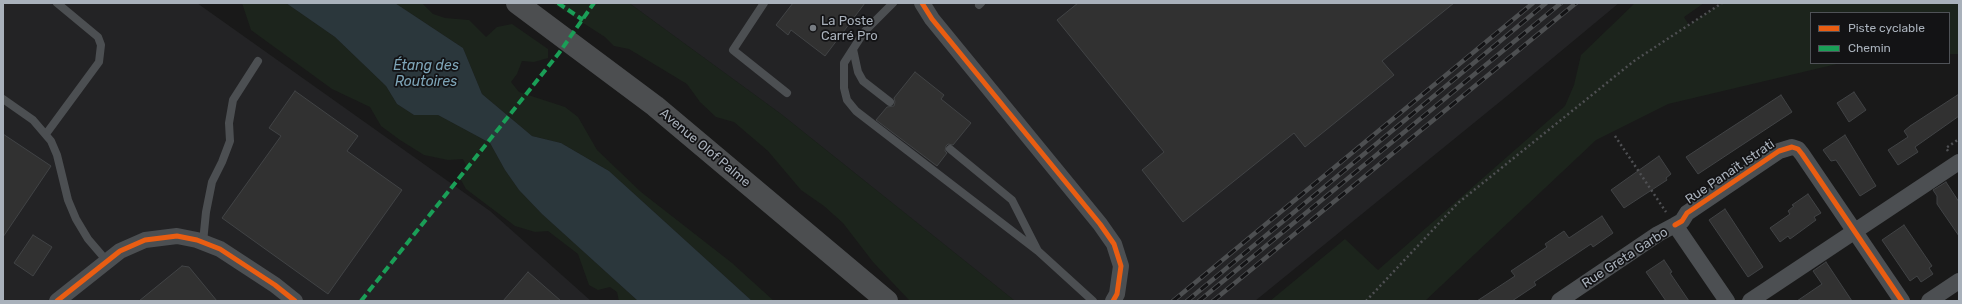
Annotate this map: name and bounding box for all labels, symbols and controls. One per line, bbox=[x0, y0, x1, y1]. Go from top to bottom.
legend bbox=[1810, 12, 1950, 64]
place label: La Poste Carré Pro bbox=[821, 13, 878, 44]
text: Piste cyclable bbox=[1848, 21, 1925, 35]
marker: La Poste Carré Pro bbox=[808, 23, 818, 33]
text: Chemin bbox=[1848, 41, 1891, 55]
water label: Étang des Routoires bbox=[393, 58, 459, 90]
street label: Avenue Olof Palme bbox=[656, 106, 754, 190]
street label: Rue Panaït Istrati bbox=[1682, 136, 1778, 208]
street label: Rue Greta Garbo bbox=[1579, 224, 1671, 292]

